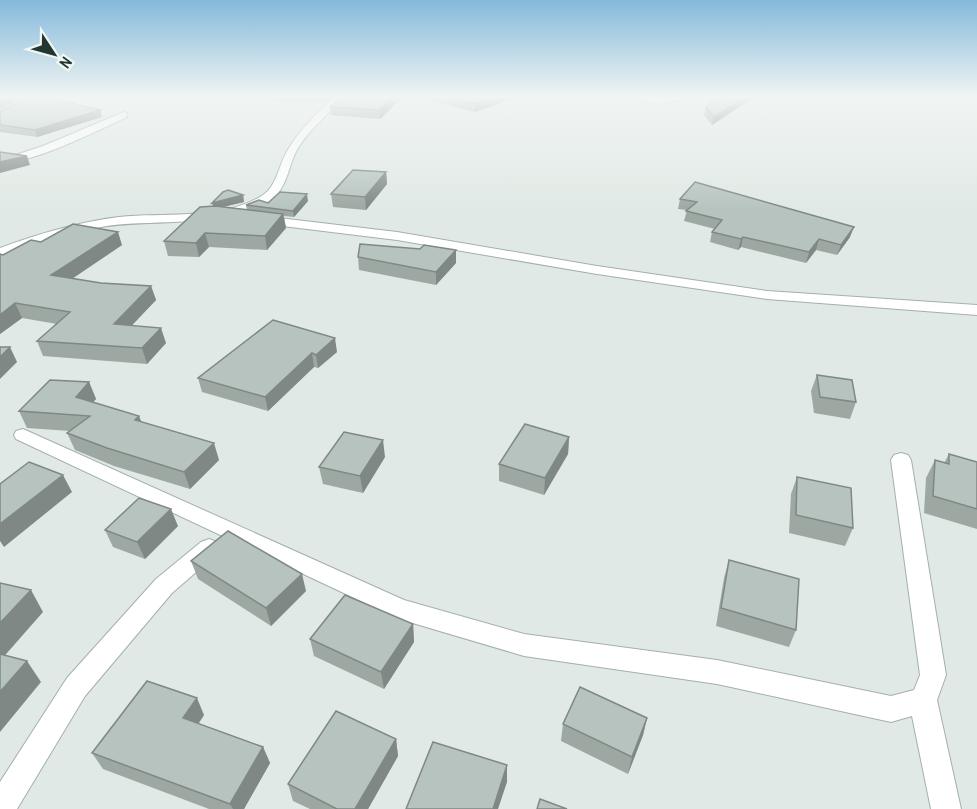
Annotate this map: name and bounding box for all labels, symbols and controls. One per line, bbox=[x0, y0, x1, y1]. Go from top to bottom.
north arrow bbox=[24, 24, 84, 84]
text: N bbox=[54, 53, 78, 73]

